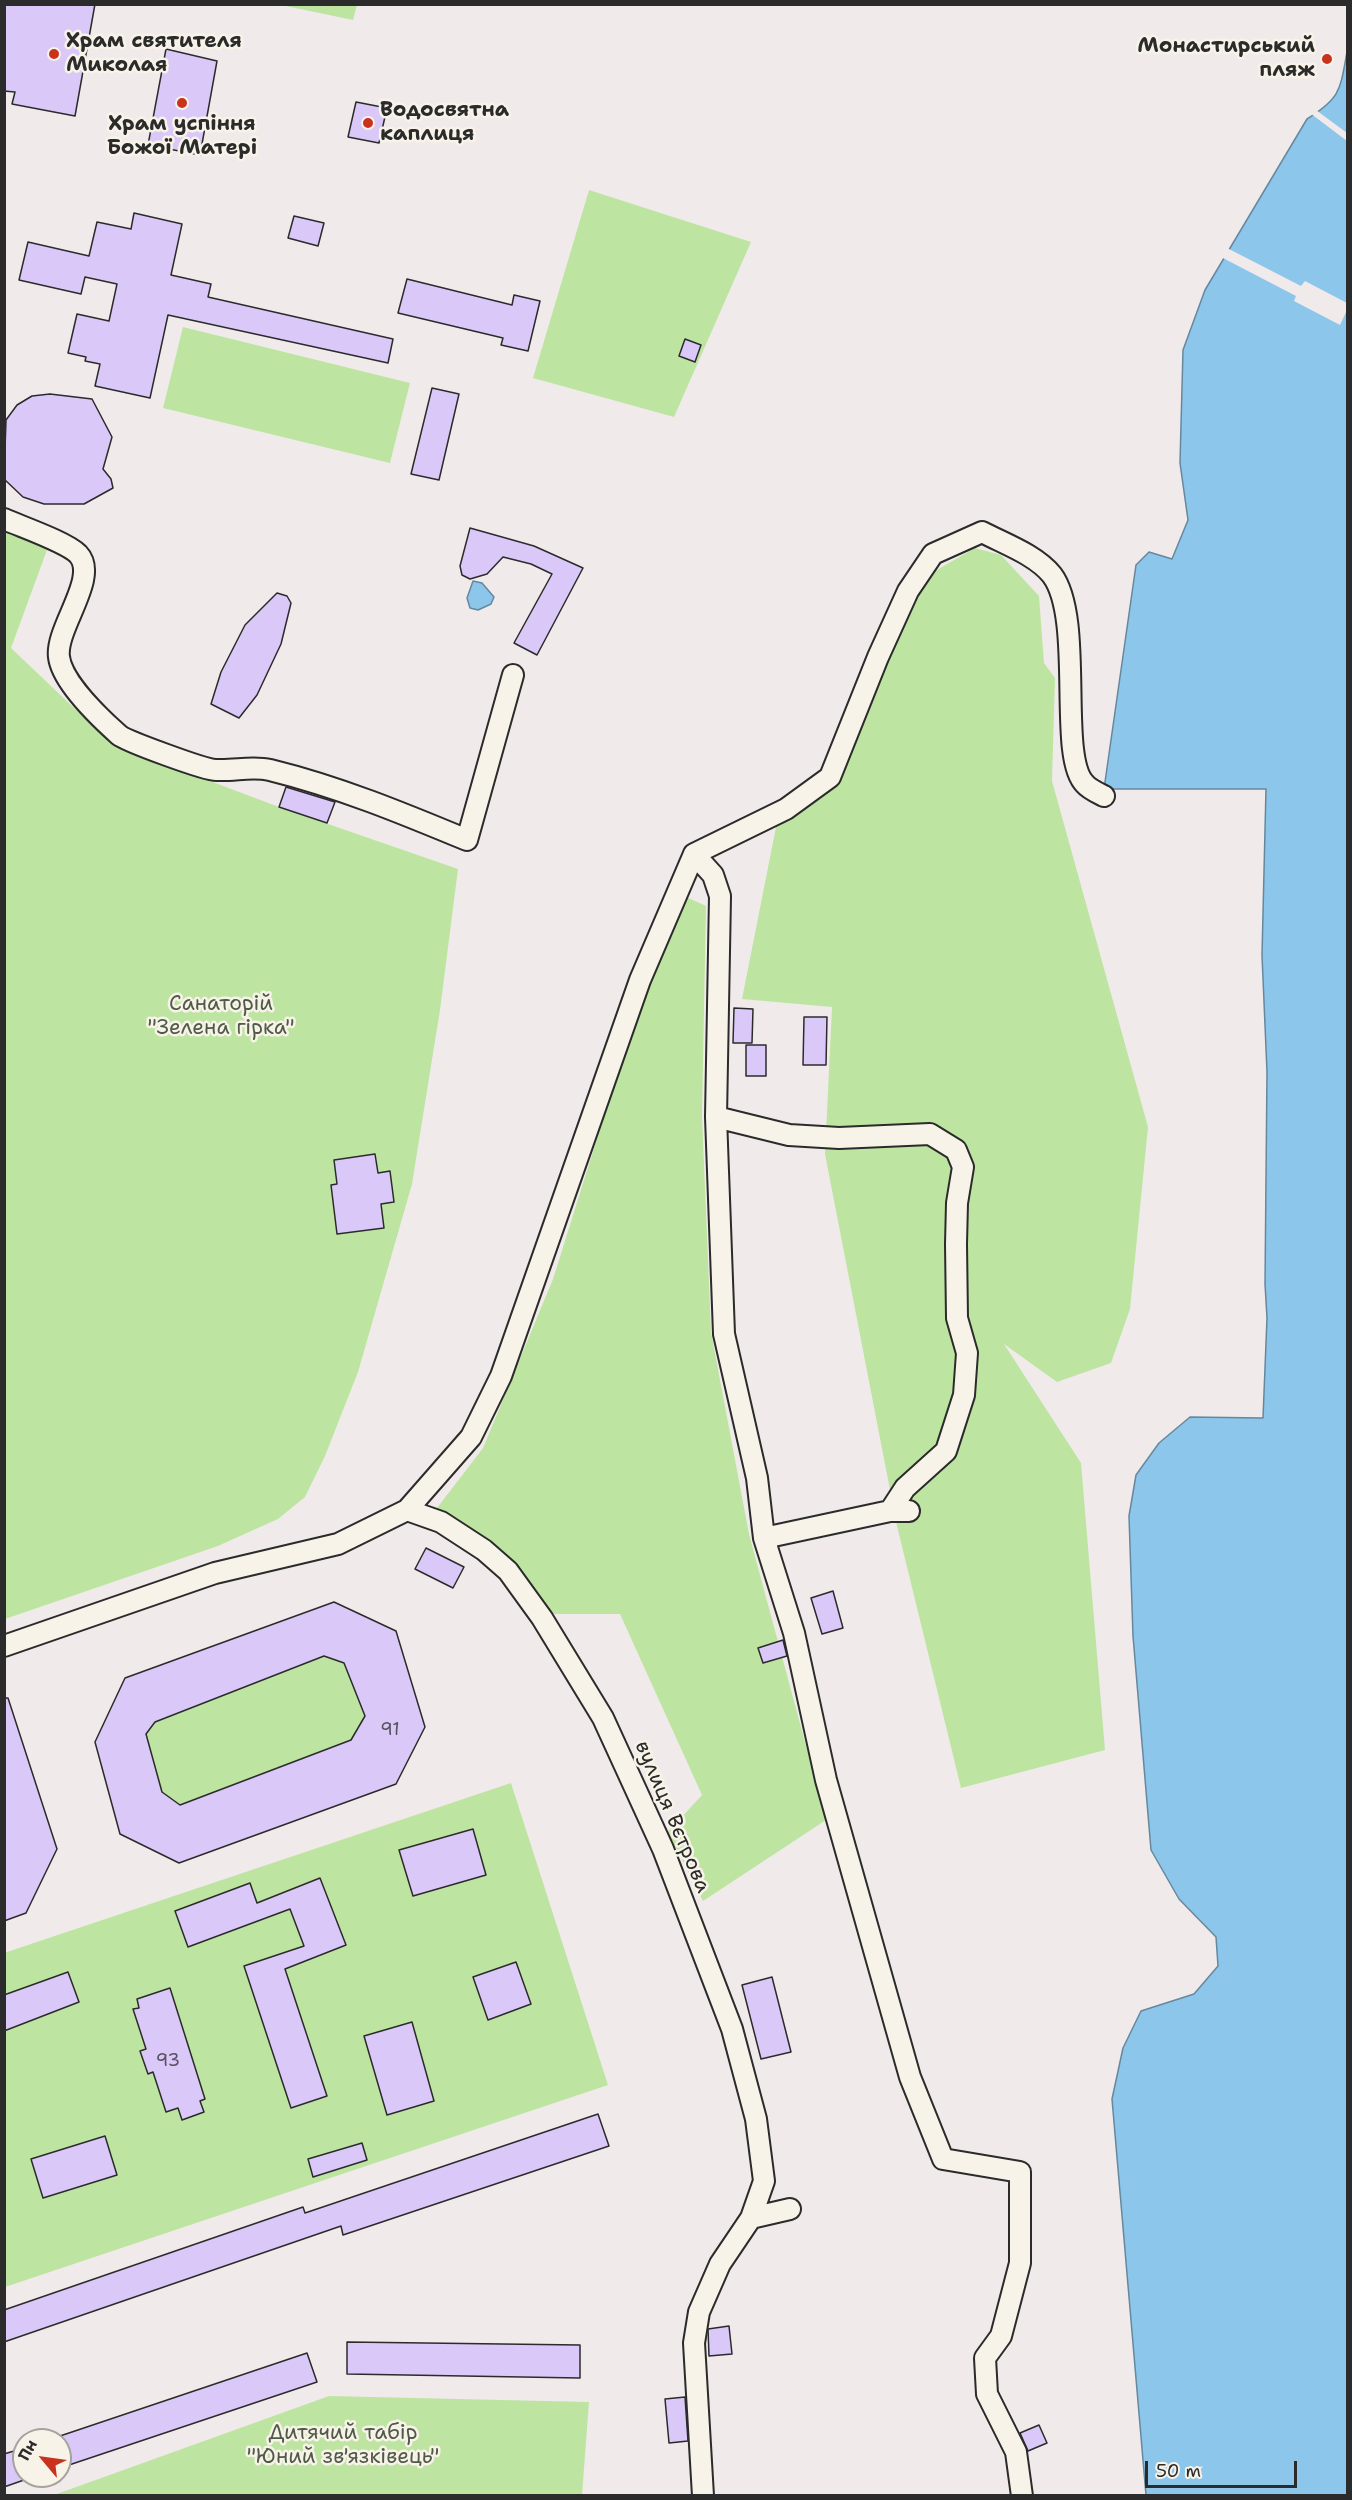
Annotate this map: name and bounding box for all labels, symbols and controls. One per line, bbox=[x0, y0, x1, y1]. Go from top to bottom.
place label: Храм святителя Миколая bbox=[66, 29, 242, 79]
place label: Монастирський пляж bbox=[1137, 34, 1315, 84]
marker: Храм святителя Миколая bbox=[47, 47, 61, 61]
marker: Монастирський пляж bbox=[1320, 52, 1334, 66]
marker: Храм успіння Божої Матері bbox=[175, 96, 189, 110]
place label: Водосвятна каплиця bbox=[380, 98, 509, 148]
place label: Храм успіння Божої Матері bbox=[107, 112, 257, 162]
marker: Водосвятна каплиця bbox=[361, 116, 375, 130]
park label: Санаторій "Зелена гірка" bbox=[147, 992, 295, 1042]
house number: 91 bbox=[380, 1719, 400, 1741]
street label: вулиця Вєтрова bbox=[629, 1737, 715, 1897]
house number: 93 bbox=[156, 2050, 180, 2072]
park label: Дитячий табір "Юний зв'язківець" bbox=[247, 2421, 439, 2471]
north arrow bbox=[12, 2428, 72, 2488]
text: Пн bbox=[13, 2436, 42, 2464]
scale bar bbox=[1148, 2449, 1300, 2487]
text: 50 m bbox=[1156, 2459, 1201, 2483]

